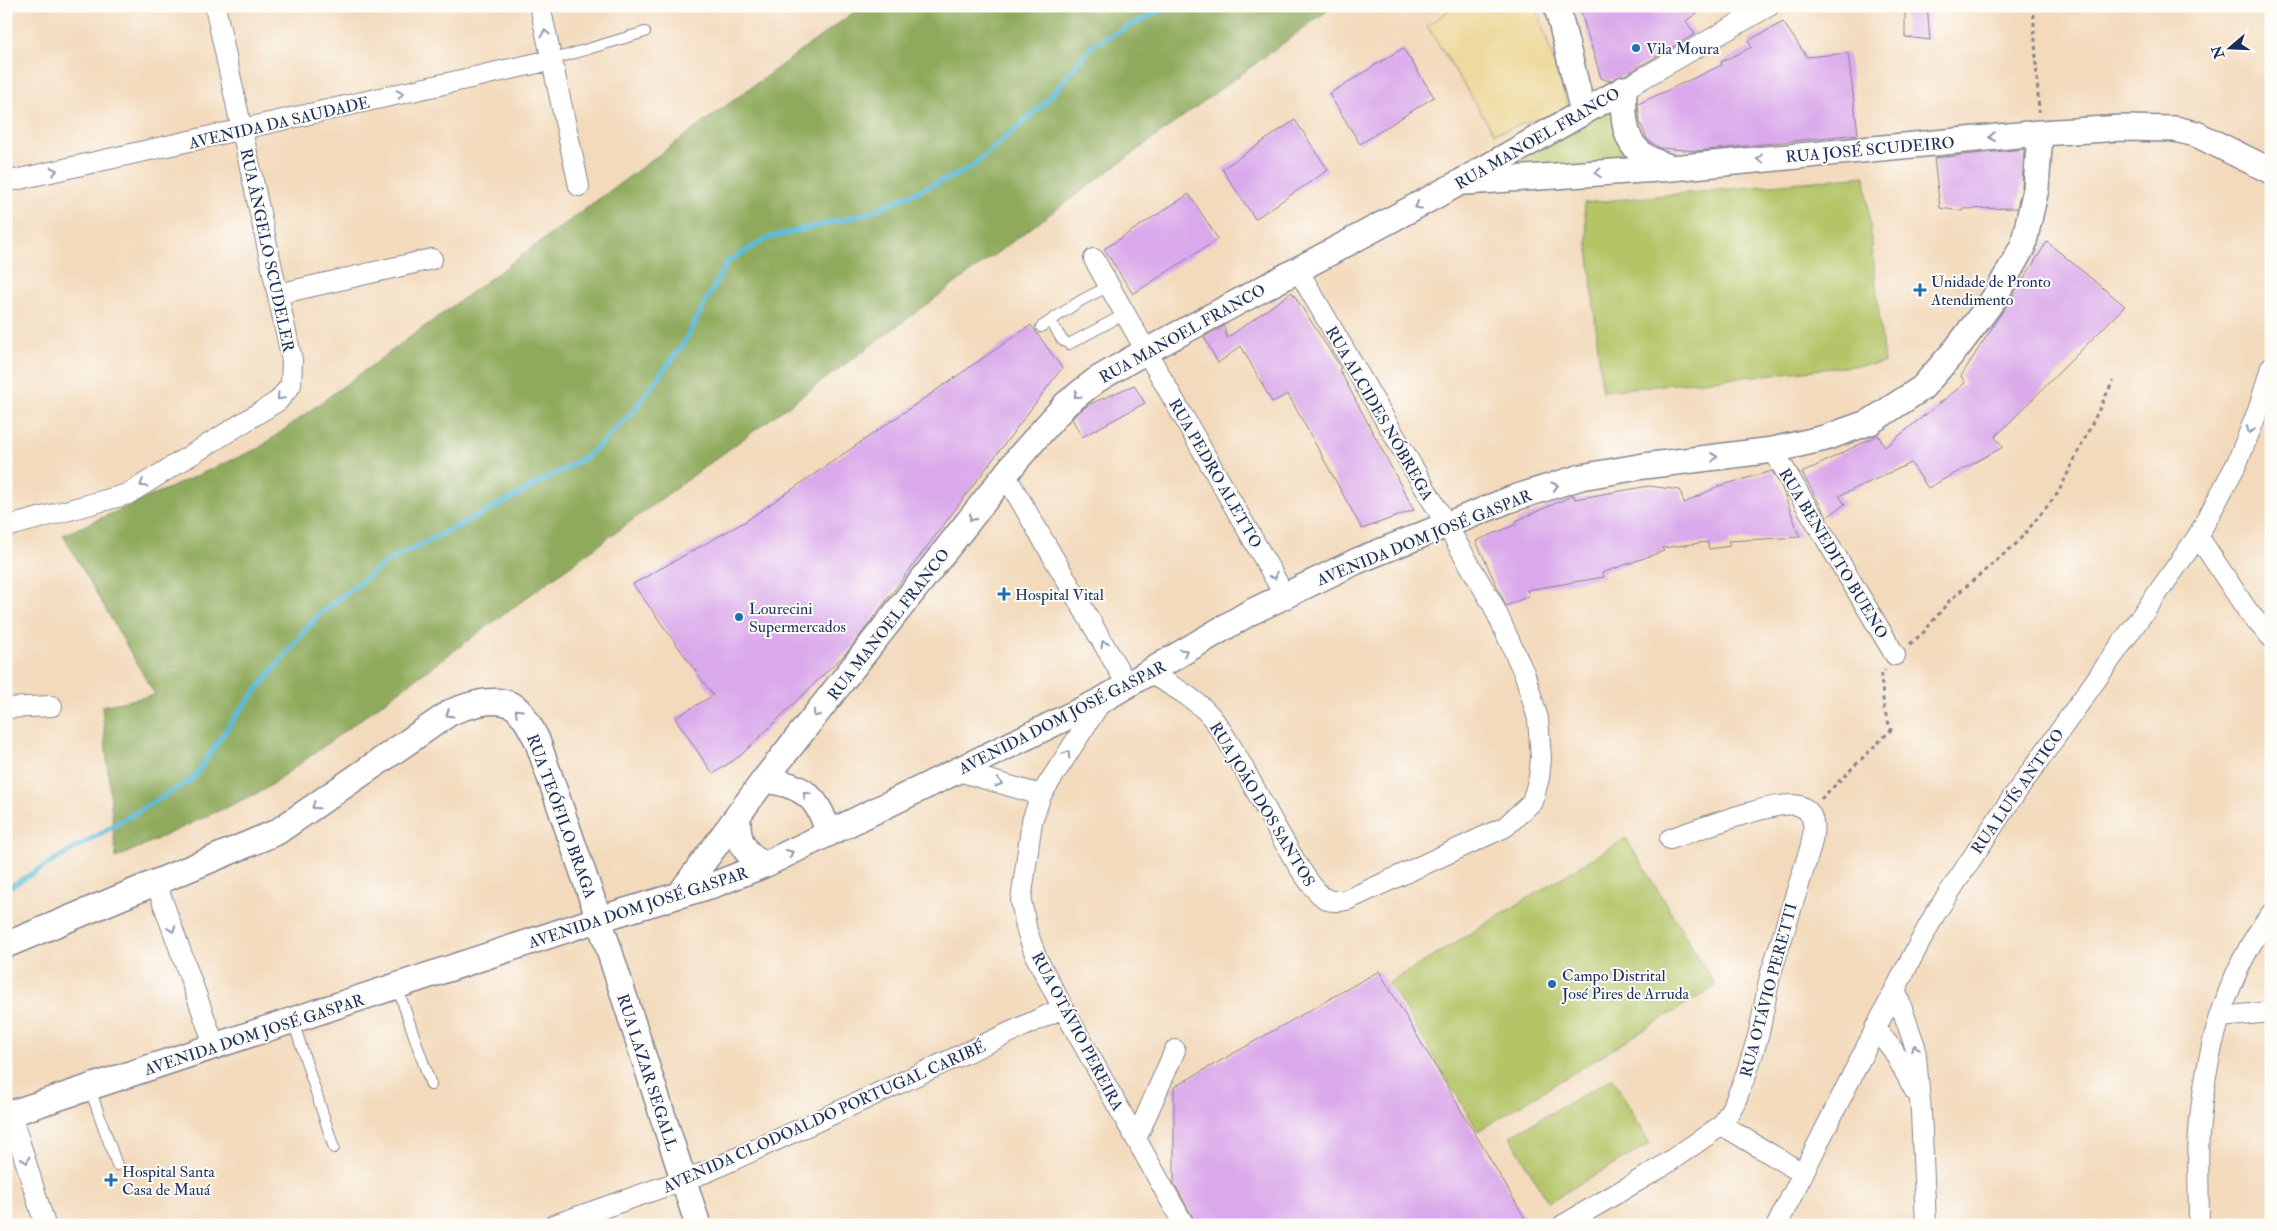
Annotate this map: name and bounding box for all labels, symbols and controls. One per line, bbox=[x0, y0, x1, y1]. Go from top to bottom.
north arrow bbox=[2204, 22, 2254, 72]
one-way arrow bbox=[541, 29, 551, 38]
place label: Vila Moura bbox=[1646, 39, 1720, 59]
marker: Vila Moura bbox=[1630, 42, 1642, 54]
text: N bbox=[2208, 43, 2229, 62]
street label: RUA MANOEL FRANCO bbox=[1451, 83, 1624, 194]
one-way arrow bbox=[396, 90, 405, 100]
street label: AVENIDA DA SAUDADE bbox=[186, 92, 372, 154]
one-way arrow bbox=[1987, 131, 1995, 142]
street label: RUA JOSÉ SCUDEIRO bbox=[1785, 132, 1956, 168]
street label: RUA ÂNGELO SCUDELER bbox=[236, 147, 299, 354]
one-way arrow bbox=[1756, 153, 1764, 164]
one-way arrow bbox=[49, 166, 58, 177]
one-way arrow bbox=[1594, 167, 1602, 178]
one-way arrow bbox=[1414, 199, 1423, 209]
place label: Unidade de Pronto Atendimento bbox=[1930, 272, 2051, 310]
street label: RUA MANOEL FRANCO bbox=[1096, 280, 1269, 388]
marker: Unidade de Pronto Atendimento bbox=[1913, 283, 1927, 297]
street label: RUA ALCIDES NÓBREGA bbox=[1321, 322, 1438, 504]
one-way arrow bbox=[1074, 390, 1083, 399]
one-way arrow bbox=[277, 391, 286, 400]
street label: RUA PEDRO ALETTO bbox=[1164, 395, 1266, 552]
one-way arrow bbox=[2246, 425, 2257, 434]
one-way arrow bbox=[1711, 452, 1719, 463]
street label: RUA BENEDITO BUENO bbox=[1774, 465, 1892, 642]
one-way arrow bbox=[140, 478, 149, 488]
one-way arrow bbox=[1550, 481, 1558, 491]
street label: AVENIDA DOM JOSÉ GASPAR bbox=[1313, 484, 1536, 592]
one-way arrow bbox=[968, 513, 977, 522]
street label: RUA MANOEL FRANCO bbox=[823, 545, 954, 704]
one-way arrow bbox=[1268, 571, 1278, 580]
place label: Hospital Vital bbox=[1015, 585, 1104, 606]
marker: Hospital Vital bbox=[997, 587, 1011, 601]
place label: Lourecini Supermercados bbox=[749, 599, 846, 638]
marker: Lourecini Supermercados bbox=[733, 611, 745, 623]
one-way arrow bbox=[1100, 640, 1110, 649]
one-way arrow bbox=[1179, 649, 1188, 659]
street label: AVENIDA DOM JOSÉ GASPAR bbox=[954, 656, 1170, 780]
one-way arrow bbox=[445, 708, 454, 718]
one-way arrow bbox=[814, 708, 822, 717]
one-way arrow bbox=[515, 709, 524, 718]
street label: RUA JOÃO DOS SANTOS bbox=[1204, 719, 1319, 891]
street label: RUA LUÍS ANTICO bbox=[1967, 725, 2069, 858]
street label: RUA TEÓFILO BRAGA bbox=[522, 731, 601, 901]
one-way arrow bbox=[1061, 750, 1071, 759]
one-way arrow bbox=[995, 777, 1003, 787]
one-way arrow bbox=[803, 792, 812, 801]
one-way arrow bbox=[311, 800, 321, 809]
one-way arrow bbox=[785, 848, 794, 859]
street label: AVENIDA DOM JOSÉ GASPAR bbox=[525, 862, 752, 954]
street label: RUA OTÁVIO PERETTI bbox=[1735, 901, 1802, 1080]
one-way arrow bbox=[167, 924, 177, 933]
street label: RUA OTÁVIO PEREIRA bbox=[1027, 948, 1128, 1114]
place label: Campo Distrital José Pires de Arruda bbox=[1561, 966, 1690, 1005]
marker: Campo Distrital José Pires de Arruda bbox=[1546, 978, 1558, 990]
street label: AVENIDA DOM JOSÉ GASPAR bbox=[141, 989, 368, 1081]
street label: RUA LAZAR SEGALL bbox=[612, 991, 682, 1154]
street label: AVENIDA CLODOALDO PORTUGAL CARIBÉ bbox=[659, 1035, 989, 1198]
one-way arrow bbox=[1910, 1044, 1920, 1053]
one-way arrow bbox=[20, 1156, 30, 1164]
place label: Hospital Santa Casa de Mauá bbox=[122, 1162, 215, 1200]
marker: Hospital Santa Casa de Mauá bbox=[104, 1173, 118, 1187]

